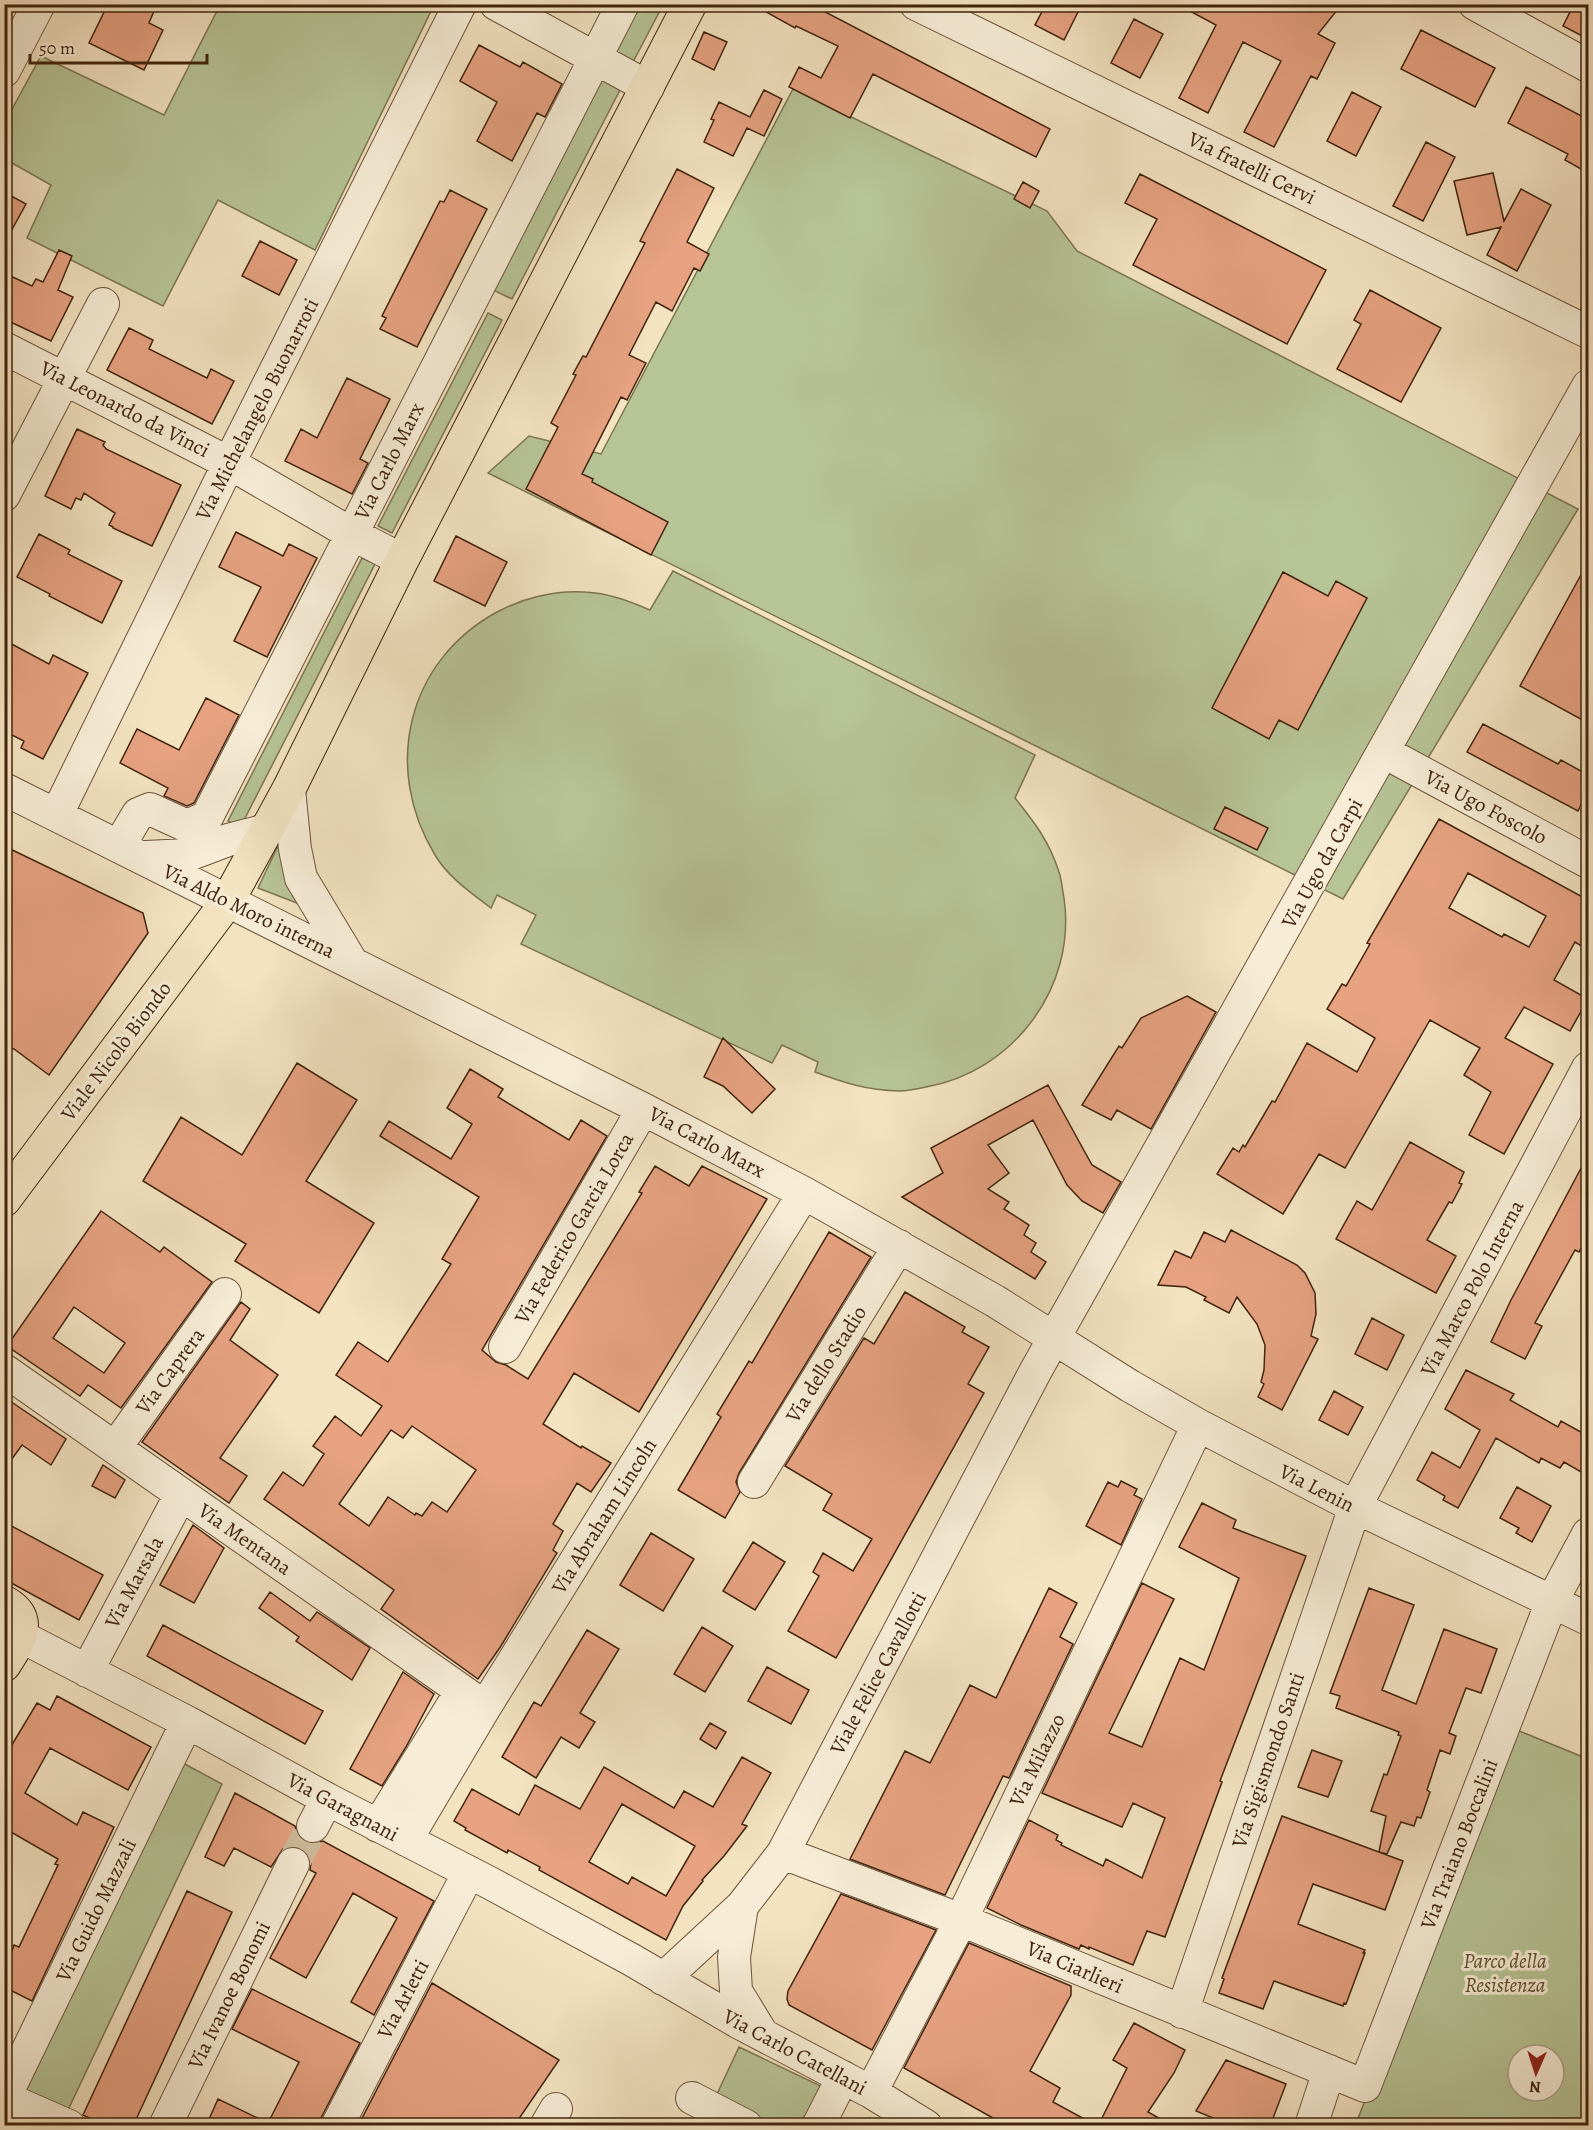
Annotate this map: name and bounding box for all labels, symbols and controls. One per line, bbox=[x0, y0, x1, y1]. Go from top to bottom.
scale bar bbox=[30, 27, 207, 65]
text: 50 m bbox=[39, 36, 75, 60]
street label: Via fratelli Cervi bbox=[1183, 125, 1321, 211]
street label: Via Michelangelo Buonarroti bbox=[188, 293, 325, 526]
street label: Via Leonardo da Vinci bbox=[35, 354, 215, 464]
street label: Via Carlo Marx bbox=[347, 398, 431, 525]
street label: Via Ugo Foscolo bbox=[1419, 763, 1552, 851]
street label: Via Ugo da Carpi bbox=[1274, 793, 1369, 934]
street label: Via Aldo Moro interna bbox=[157, 857, 340, 965]
street label: Viale Nicolò Biondo bbox=[54, 976, 178, 1127]
street label: Via Carlo Marx bbox=[643, 1099, 770, 1184]
street label: Via Federico Garcia Lorca bbox=[507, 1127, 640, 1330]
street label: Via Marco Polo Interna bbox=[1413, 1195, 1530, 1382]
street label: Via dello Stadio bbox=[778, 1300, 873, 1429]
street label: Via Caprera bbox=[128, 1322, 211, 1421]
street label: Via Abraham Lincoln bbox=[544, 1433, 663, 1600]
street label: Via Lenin bbox=[1274, 1457, 1359, 1519]
street label: Via Mentana bbox=[192, 1496, 297, 1582]
street label: Via Marsala bbox=[98, 1531, 170, 1634]
street label: Viale Felice Cavallotti bbox=[823, 1587, 933, 1760]
street label: Via Sigismondo Santi bbox=[1225, 1668, 1311, 1852]
street label: Via Milazzo bbox=[1002, 1709, 1072, 1812]
street label: Via Traiano Boccalini bbox=[1413, 1755, 1504, 1934]
street label: Via Garagnani bbox=[282, 1765, 404, 1848]
street label: Via Guido Mazzali bbox=[49, 1834, 143, 1987]
street label: Via Ivanoe Bonomi bbox=[181, 1916, 277, 2075]
street label: Via Ciarlieri bbox=[1021, 1934, 1128, 2000]
park label: Parco della Resistenza bbox=[1463, 1947, 1547, 1999]
street label: Via Arletti bbox=[370, 1954, 436, 2044]
street label: Via Carlo Catellani bbox=[717, 2002, 872, 2102]
north arrow bbox=[1506, 2043, 1566, 2103]
text: N bbox=[1529, 2076, 1542, 2098]

